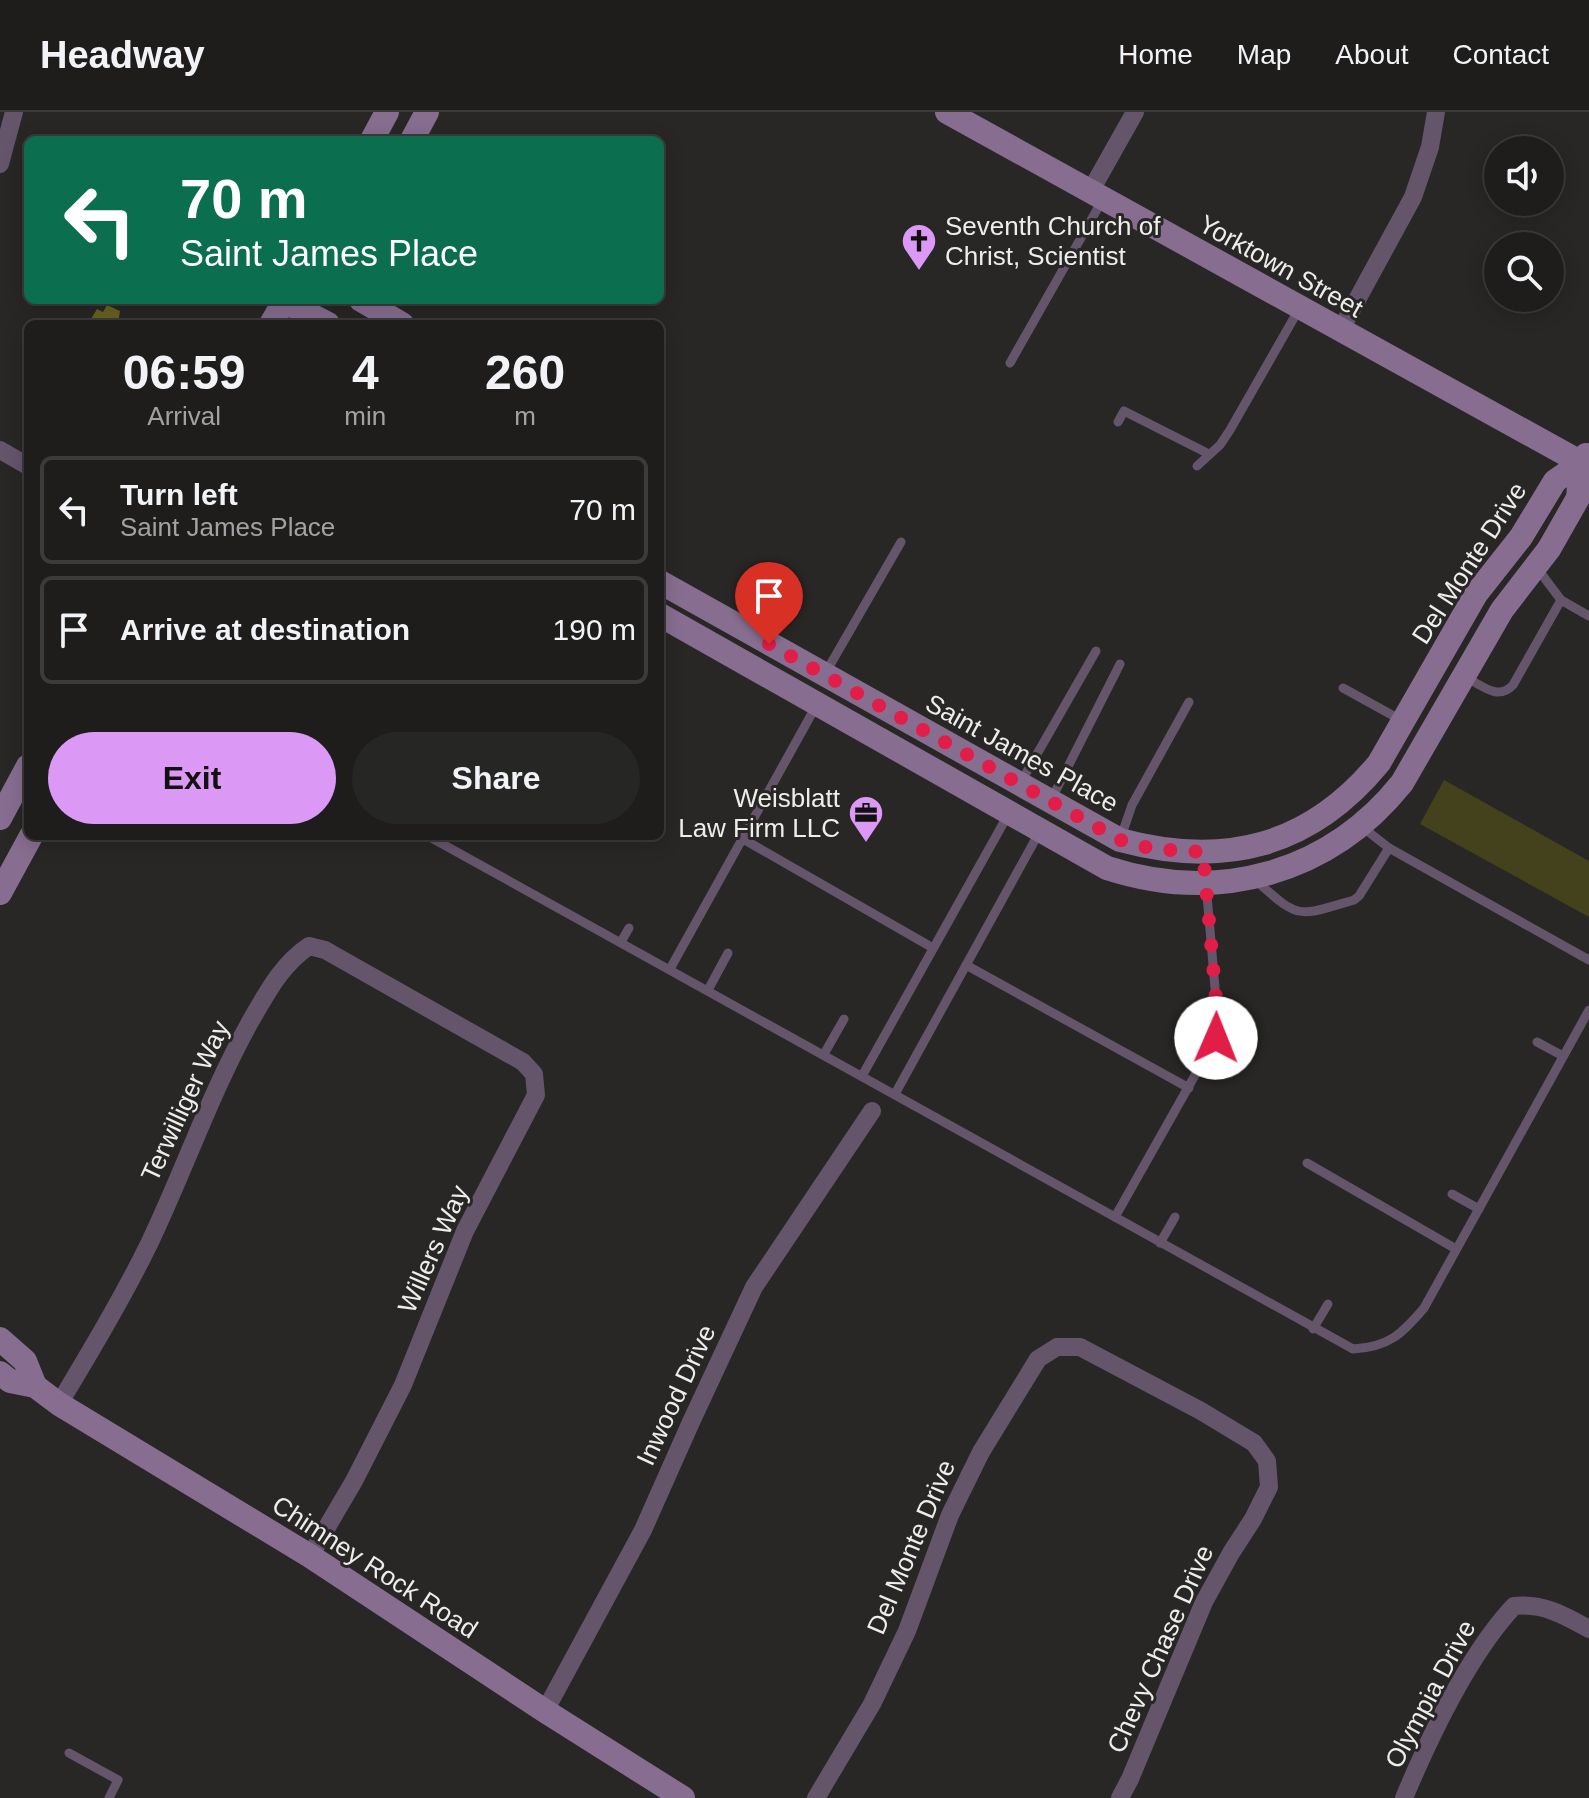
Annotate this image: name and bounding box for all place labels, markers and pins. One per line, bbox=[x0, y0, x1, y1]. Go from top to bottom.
place label: Seventh Church of Christ, Scientist bbox=[945, 211, 1161, 271]
church icon: Seventh Church of Christ, Scientist bbox=[900, 222, 938, 272]
pin bbox=[735, 562, 803, 644]
place label: Weisblatt Law Firm LLC bbox=[678, 783, 841, 843]
office icon: Weisblatt Law Firm LLC bbox=[847, 794, 885, 844]

